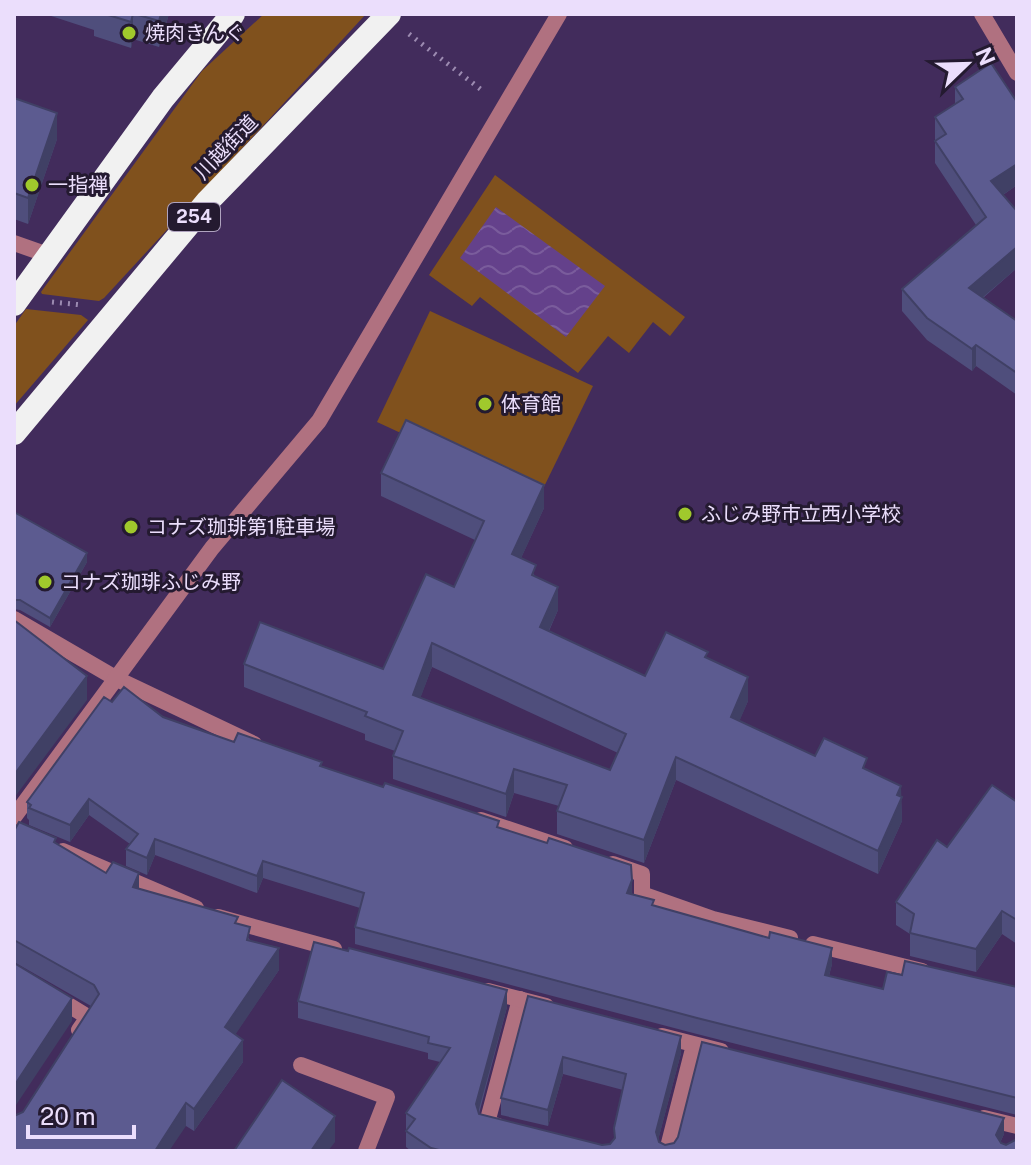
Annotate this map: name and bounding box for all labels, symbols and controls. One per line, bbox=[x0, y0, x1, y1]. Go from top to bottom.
place label: 焼肉きんぐ bbox=[145, 21, 245, 45]
marker: 焼肉きんぐ bbox=[120, 24, 138, 42]
north arrow bbox=[927, 24, 1007, 104]
text: N bbox=[970, 43, 1001, 69]
street label: 川越街道 bbox=[190, 110, 262, 184]
place label: 一指禅 bbox=[48, 173, 108, 197]
marker: 一指禅 bbox=[23, 176, 41, 194]
road number: 254 bbox=[168, 203, 220, 231]
place label: 体育館 bbox=[501, 392, 561, 416]
marker: 体育館 bbox=[476, 395, 494, 413]
place label: ふじみ野市立西小学校 bbox=[701, 502, 901, 526]
marker: ふじみ野市立西小学校 bbox=[676, 505, 694, 523]
place label: コナズ珈琲第1駐車場 bbox=[147, 515, 335, 539]
marker: コナズ珈琲第1駐車場 bbox=[122, 518, 140, 536]
place label: コナズ珈琲ふじみ野 bbox=[61, 570, 241, 594]
marker: コナズ珈琲ふじみ野 bbox=[36, 573, 54, 591]
scale bar bbox=[28, 1089, 134, 1139]
text: 20 m bbox=[40, 1102, 96, 1130]

